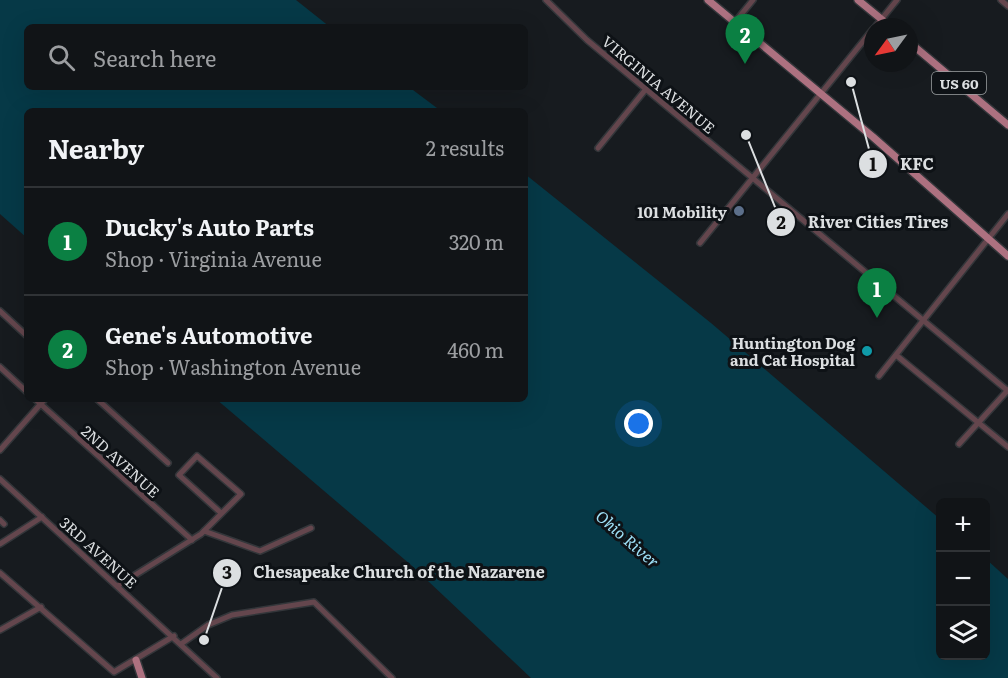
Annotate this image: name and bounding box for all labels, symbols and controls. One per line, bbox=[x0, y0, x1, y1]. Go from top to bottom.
pin: 2 bbox=[726, 14, 764, 64]
north arrow bbox=[864, 18, 918, 72]
search box bbox=[24, 24, 528, 90]
street label: VIRGINIA AVENUE bbox=[597, 30, 721, 138]
icon: search bbox=[45, 41, 78, 74]
text: Search here bbox=[93, 41, 216, 74]
road number: US 60 bbox=[932, 72, 986, 94]
text: Nearby bbox=[48, 128, 144, 167]
text: 2 results bbox=[426, 132, 504, 162]
callout: KFC bbox=[858, 147, 946, 181]
text: 1 bbox=[869, 150, 877, 177]
text: KFC bbox=[900, 151, 934, 175]
place label: 101 Mobility bbox=[637, 200, 728, 223]
marker: 101 Mobility bbox=[732, 204, 746, 218]
callout: River Cities Tires bbox=[766, 205, 961, 239]
text: 2 bbox=[776, 208, 786, 235]
text: River Cities Tires bbox=[808, 209, 948, 233]
text: Ducky's Auto Parts bbox=[105, 210, 314, 243]
text: 1 bbox=[63, 226, 72, 256]
text: 320 m bbox=[449, 226, 504, 256]
text: Shop · Virginia Avenue bbox=[105, 243, 322, 273]
pin: 1 bbox=[858, 268, 896, 318]
text: Gene's Automotive bbox=[105, 318, 312, 351]
place label: Huntington Dog and Cat Hospital bbox=[730, 331, 856, 371]
text: 2 bbox=[62, 334, 73, 364]
text: 460 m bbox=[447, 334, 504, 364]
marker: Huntington Dog and Cat Hospital bbox=[860, 344, 874, 358]
text: Shop · Washington Avenue bbox=[105, 351, 361, 381]
your location bbox=[624, 409, 653, 438]
street label: 2ND AVENUE bbox=[77, 419, 165, 503]
map controls bbox=[936, 498, 990, 660]
button: + bbox=[936, 498, 990, 552]
water label: Ohio River bbox=[591, 504, 665, 572]
street label: 3RD AVENUE bbox=[55, 511, 143, 593]
button: − bbox=[936, 552, 990, 606]
callout: Chesapeake Church of the Nazarene bbox=[212, 556, 557, 590]
text: 3 bbox=[222, 558, 232, 585]
text: Chesapeake Church of the Nazarene bbox=[253, 559, 545, 583]
button: layers bbox=[936, 606, 990, 660]

